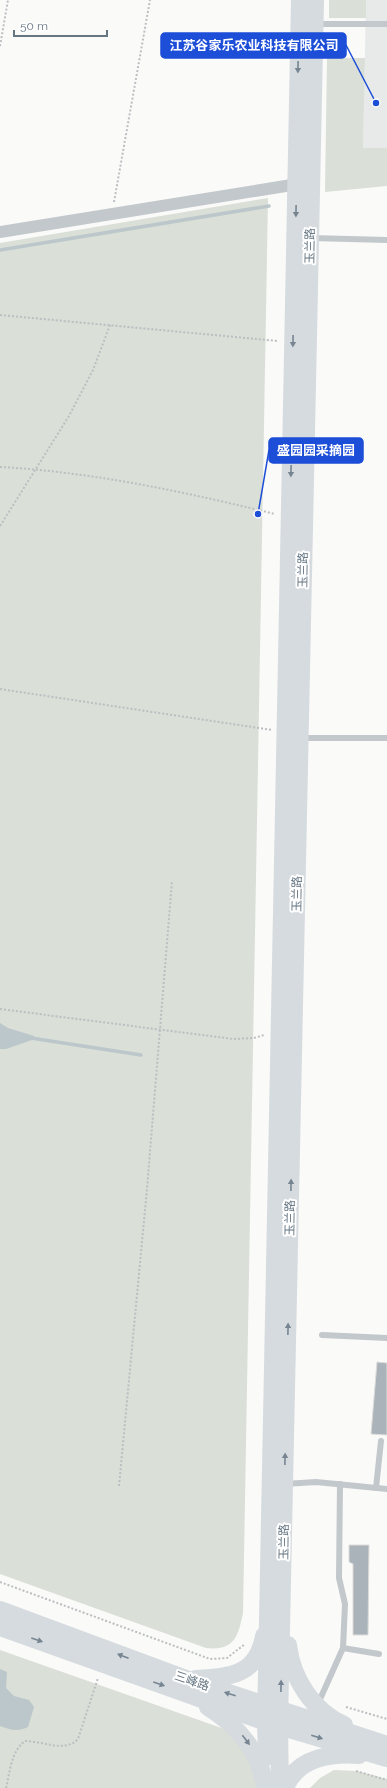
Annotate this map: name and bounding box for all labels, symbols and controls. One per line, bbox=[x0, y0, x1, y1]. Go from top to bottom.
scale bar bbox=[14, 12, 107, 38]
text: 50 m bbox=[20, 19, 48, 33]
callout: 江苏谷家乐农业科技有限公司 bbox=[161, 33, 346, 58]
text: 江苏谷家乐农业科技有限公司 bbox=[169, 38, 339, 53]
one-way arrow bbox=[295, 61, 302, 73]
one-way arrow bbox=[293, 205, 299, 218]
street label: 玉兰路 bbox=[303, 228, 317, 264]
one-way arrow bbox=[290, 335, 296, 348]
callout: 盛园园采摘园 bbox=[269, 438, 363, 463]
text: 盛园园采摘园 bbox=[277, 443, 355, 458]
one-way arrow bbox=[288, 465, 294, 478]
street label: 玉兰路 bbox=[296, 552, 310, 588]
street label: 玉兰路 bbox=[290, 876, 304, 912]
one-way arrow bbox=[288, 1178, 294, 1191]
street label: 玉兰路 bbox=[283, 1200, 297, 1236]
one-way arrow bbox=[285, 1322, 291, 1335]
one-way arrow bbox=[282, 1452, 288, 1465]
street label: 玉兰路 bbox=[277, 1524, 291, 1560]
one-way arrow bbox=[31, 1638, 43, 1644]
one-way arrow bbox=[117, 1652, 129, 1658]
street label: 三峰路 bbox=[173, 1669, 211, 1693]
one-way arrow bbox=[277, 1680, 284, 1692]
one-way arrow bbox=[154, 1681, 166, 1687]
one-way arrow bbox=[224, 1691, 236, 1697]
one-way arrow bbox=[311, 1734, 323, 1740]
one-way arrow bbox=[242, 1735, 250, 1746]

